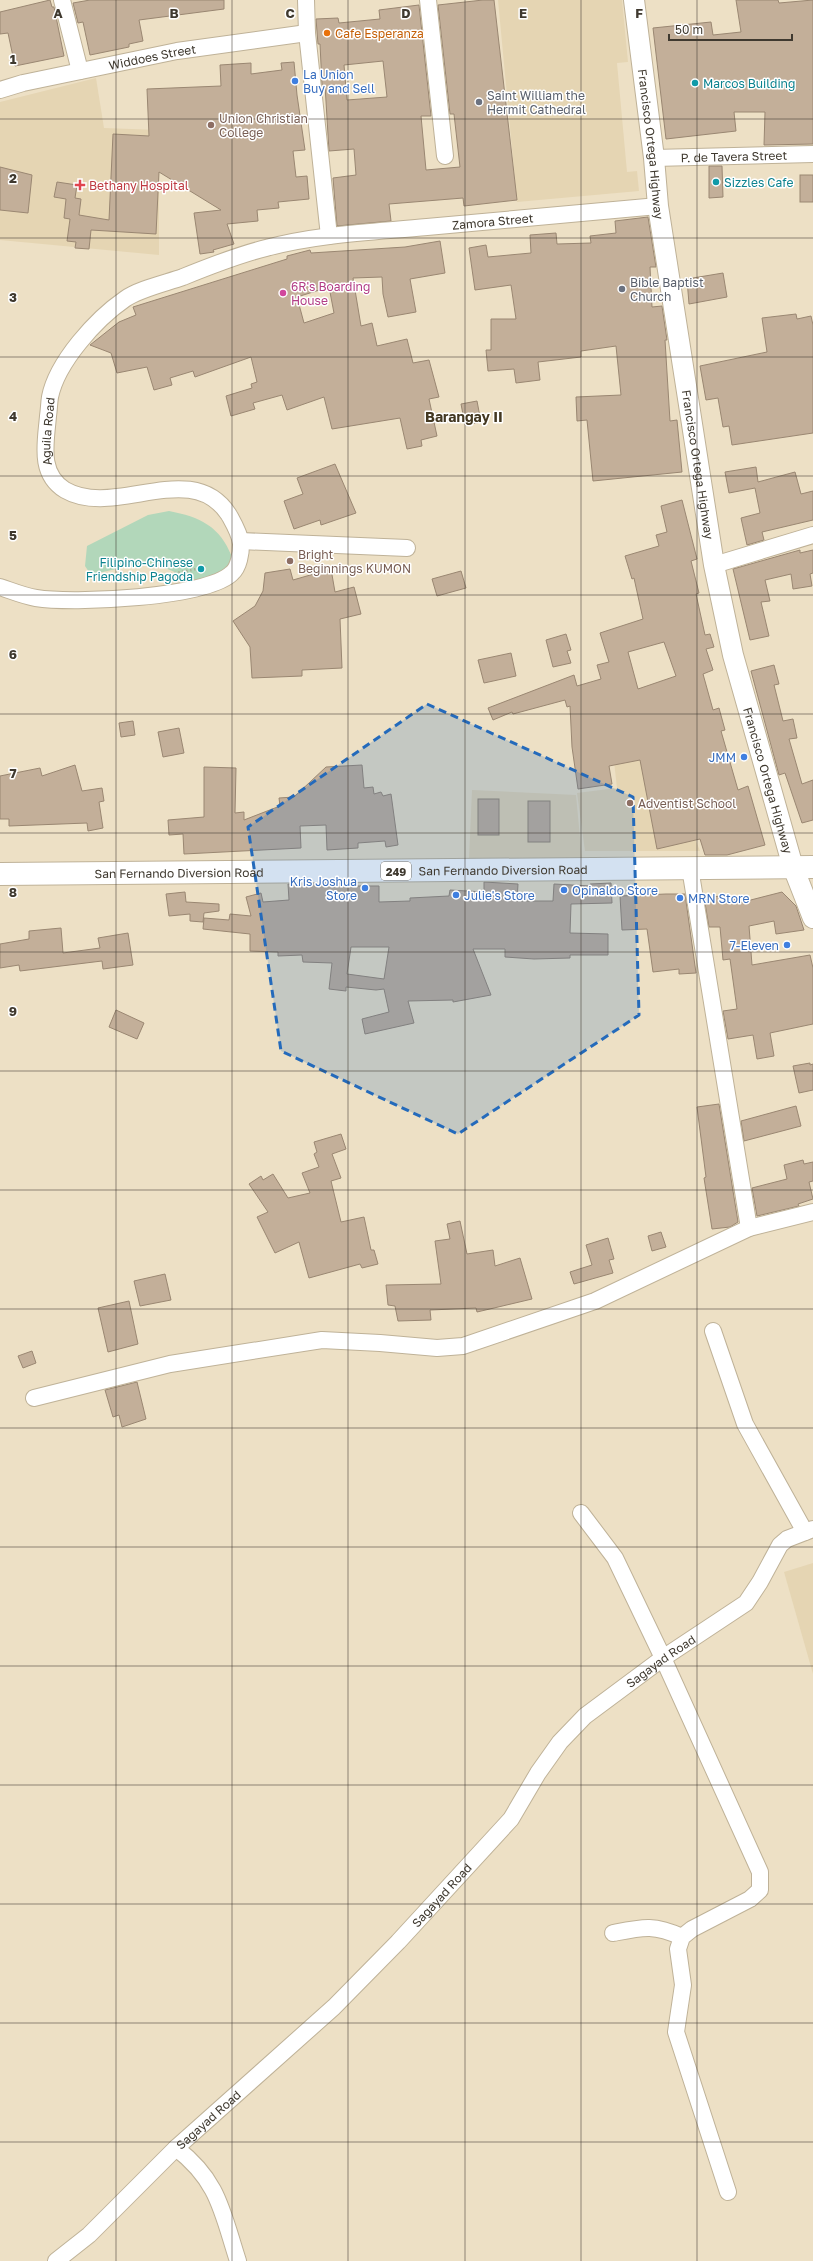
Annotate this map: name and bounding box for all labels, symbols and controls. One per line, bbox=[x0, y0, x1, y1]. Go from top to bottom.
text: A bbox=[53, 5, 63, 21]
text: B bbox=[169, 5, 179, 21]
text: C bbox=[285, 5, 295, 21]
text: D bbox=[401, 5, 411, 21]
text: E bbox=[519, 5, 527, 21]
text: F bbox=[635, 5, 643, 21]
scale bar bbox=[669, 16, 792, 42]
text: 50 m bbox=[675, 22, 703, 37]
place label: Cafe Esperanza bbox=[335, 26, 424, 41]
marker: Cafe Esperanza bbox=[322, 28, 332, 38]
street label: Widdoes Street bbox=[107, 41, 197, 73]
text: 1 bbox=[10, 51, 17, 67]
place label: La Union Buy and Sell bbox=[303, 67, 375, 96]
street label: Francisco Ortega Highway bbox=[635, 68, 667, 220]
marker: La Union Buy and Sell bbox=[290, 76, 300, 86]
place label: Marcos Building bbox=[703, 76, 795, 91]
marker: Marcos Building bbox=[690, 78, 700, 88]
place label: Saint William the Hermit Cathedral bbox=[487, 88, 586, 117]
marker: Saint William the Hermit Cathedral bbox=[474, 97, 484, 107]
place label: Union Christian College bbox=[219, 111, 308, 140]
marker: Union Christian College bbox=[206, 120, 216, 130]
street label: P. de Tavera Street bbox=[681, 147, 788, 165]
text: 2 bbox=[9, 170, 17, 186]
place label: Sizzles Cafe bbox=[724, 175, 793, 190]
marker: Sizzles Cafe bbox=[711, 177, 721, 187]
place label: Bethany Hospital bbox=[89, 178, 189, 193]
marker: Bethany Hospital bbox=[74, 179, 86, 191]
street label: Zamora Street bbox=[451, 210, 534, 232]
place label: Bible Baptist Church bbox=[630, 275, 704, 304]
place label: 6R's Boarding House bbox=[291, 279, 370, 308]
marker: Bible Baptist Church bbox=[617, 284, 627, 294]
marker: 6R's Boarding House bbox=[278, 288, 288, 298]
text: 3 bbox=[9, 289, 17, 305]
street label: Francisco Ortega Highway bbox=[679, 389, 717, 541]
street label: Aguila Road bbox=[38, 396, 57, 467]
text: 4 bbox=[9, 408, 17, 424]
district label: Barangay II bbox=[425, 408, 503, 425]
text: 5 bbox=[9, 527, 17, 543]
place label: Bright Beginnings KUMON bbox=[298, 547, 411, 576]
place label: Filipino-Chinese Friendship Pagoda bbox=[86, 555, 193, 584]
marker: Bright Beginnings KUMON bbox=[285, 556, 295, 566]
marker: Filipino-Chinese Friendship Pagoda bbox=[196, 564, 206, 574]
text: 6 bbox=[9, 646, 17, 662]
street label: Francisco Ortega Highway bbox=[741, 705, 796, 855]
place label: JMM bbox=[709, 750, 736, 765]
marker: JMM bbox=[739, 752, 749, 762]
text: 7 bbox=[9, 765, 17, 781]
place label: Adventist School bbox=[638, 796, 736, 811]
marker: Adventist School bbox=[625, 798, 635, 808]
street label: San Fernando Diversion Road bbox=[418, 861, 588, 878]
road number: 249 bbox=[381, 862, 411, 880]
street label: San Fernando Diversion Road bbox=[94, 864, 264, 881]
place label: Kris Joshua Store bbox=[290, 874, 357, 903]
marker: Kris Joshua Store bbox=[360, 883, 370, 893]
place label: Opinaldo Store bbox=[572, 883, 658, 898]
text: 8 bbox=[9, 884, 17, 900]
marker: Opinaldo Store bbox=[559, 885, 569, 895]
place label: Julie's Store bbox=[464, 888, 535, 903]
marker: Julie's Store bbox=[451, 890, 461, 900]
place label: MRN Store bbox=[688, 891, 750, 906]
marker: MRN Store bbox=[675, 893, 685, 903]
place label: 7-Eleven bbox=[729, 938, 779, 953]
marker: 7-Eleven bbox=[782, 940, 792, 950]
text: 9 bbox=[9, 1003, 17, 1019]
street label: Sagayad Road bbox=[623, 1631, 698, 1690]
street label: Sagayad Road bbox=[408, 1860, 474, 1930]
street label: Sagayad Road bbox=[173, 2087, 243, 2152]

